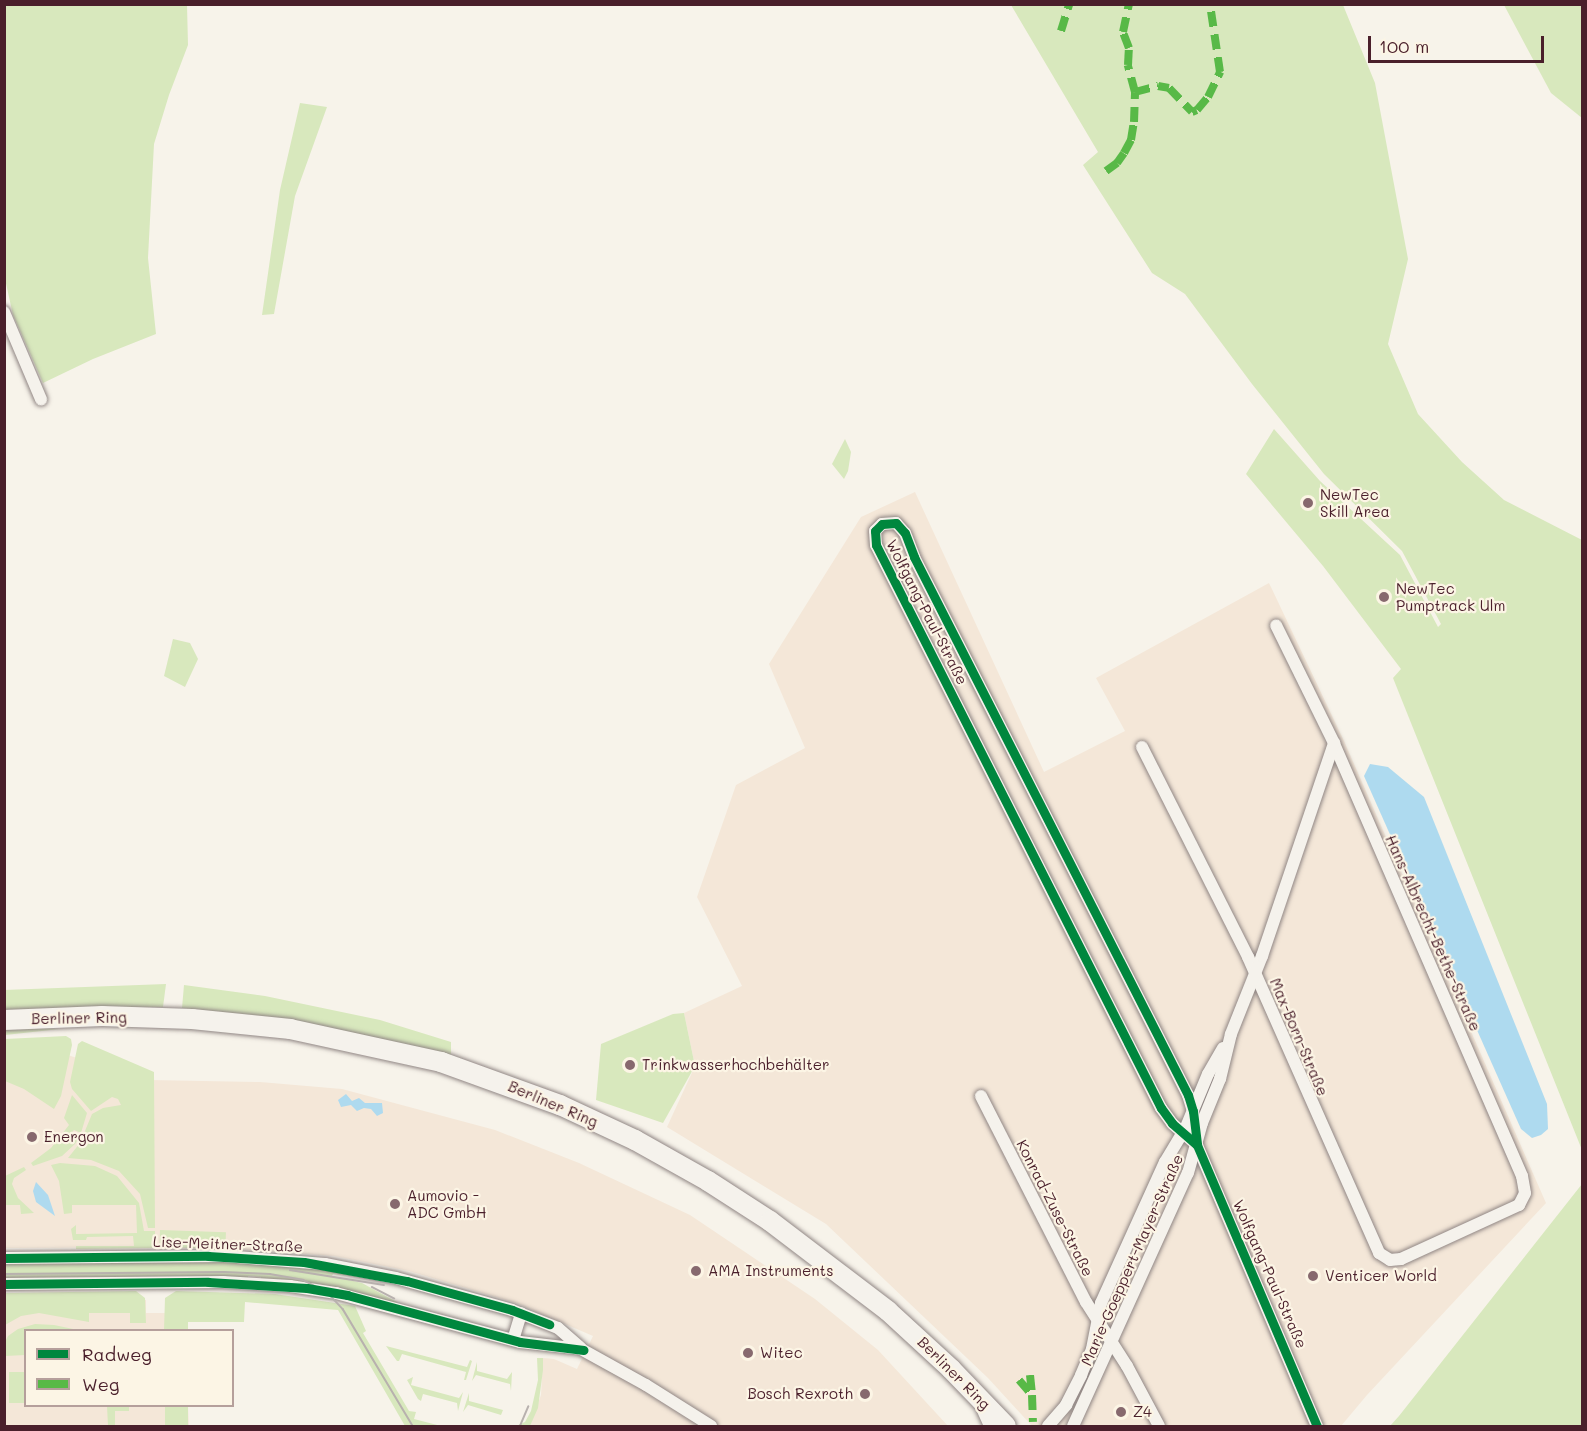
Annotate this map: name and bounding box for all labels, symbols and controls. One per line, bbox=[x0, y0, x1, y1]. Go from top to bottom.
scale bar bbox=[1371, 24, 1546, 62]
text: 100 m bbox=[1379, 34, 1429, 58]
place label: NewTec Skill Area bbox=[1320, 485, 1390, 520]
marker: NewTec Skill Area bbox=[1301, 496, 1315, 510]
street label: Wolfgang-Paul-Straße bbox=[883, 536, 971, 688]
place label: NewTec Pumptrack Ulm bbox=[1396, 579, 1505, 614]
marker: NewTec Pumptrack Ulm bbox=[1377, 590, 1391, 604]
street label: Hans-Albrecht-Bethe-Straße bbox=[1382, 832, 1484, 1034]
street label: Max-Born-Straße bbox=[1266, 975, 1332, 1099]
street label: Berliner Ring bbox=[31, 1008, 127, 1028]
place label: Trinkwasserhochbehälter bbox=[642, 1056, 830, 1074]
marker: Trinkwasserhochbehälter bbox=[623, 1058, 637, 1072]
street label: Berliner Ring bbox=[505, 1077, 601, 1131]
place label: Energon bbox=[44, 1128, 104, 1146]
marker: Energon bbox=[25, 1130, 39, 1144]
street label: Konrad-Zuse-Straße bbox=[1013, 1137, 1097, 1279]
street label: Marie-Goeppert-Mayer-Straße bbox=[1077, 1151, 1187, 1369]
place label: Aumovio - ADC GmbH bbox=[407, 1186, 487, 1221]
marker: Aumovio - ADC GmbH bbox=[388, 1197, 402, 1211]
street label: Wolfgang-Paul-Straße bbox=[1229, 1197, 1311, 1351]
street label: Lise-Meitner-Straße bbox=[153, 1232, 303, 1256]
place label: AMA Instruments bbox=[708, 1262, 833, 1280]
marker: AMA Instruments bbox=[689, 1264, 703, 1278]
place label: Venticer World bbox=[1325, 1267, 1437, 1285]
marker: Venticer World bbox=[1306, 1269, 1320, 1283]
legend bbox=[24, 1329, 234, 1407]
street label: Berliner Ring bbox=[914, 1333, 994, 1413]
text: Radweg bbox=[82, 1342, 152, 1366]
place label: Witec bbox=[760, 1344, 802, 1362]
marker: Witec bbox=[741, 1346, 755, 1360]
text: Weg bbox=[82, 1372, 119, 1396]
place label: Bosch Rexroth bbox=[747, 1385, 853, 1403]
marker: Bosch Rexroth bbox=[858, 1387, 872, 1401]
place label: Z4 bbox=[1133, 1403, 1152, 1421]
marker: Z4 bbox=[1114, 1405, 1128, 1419]

